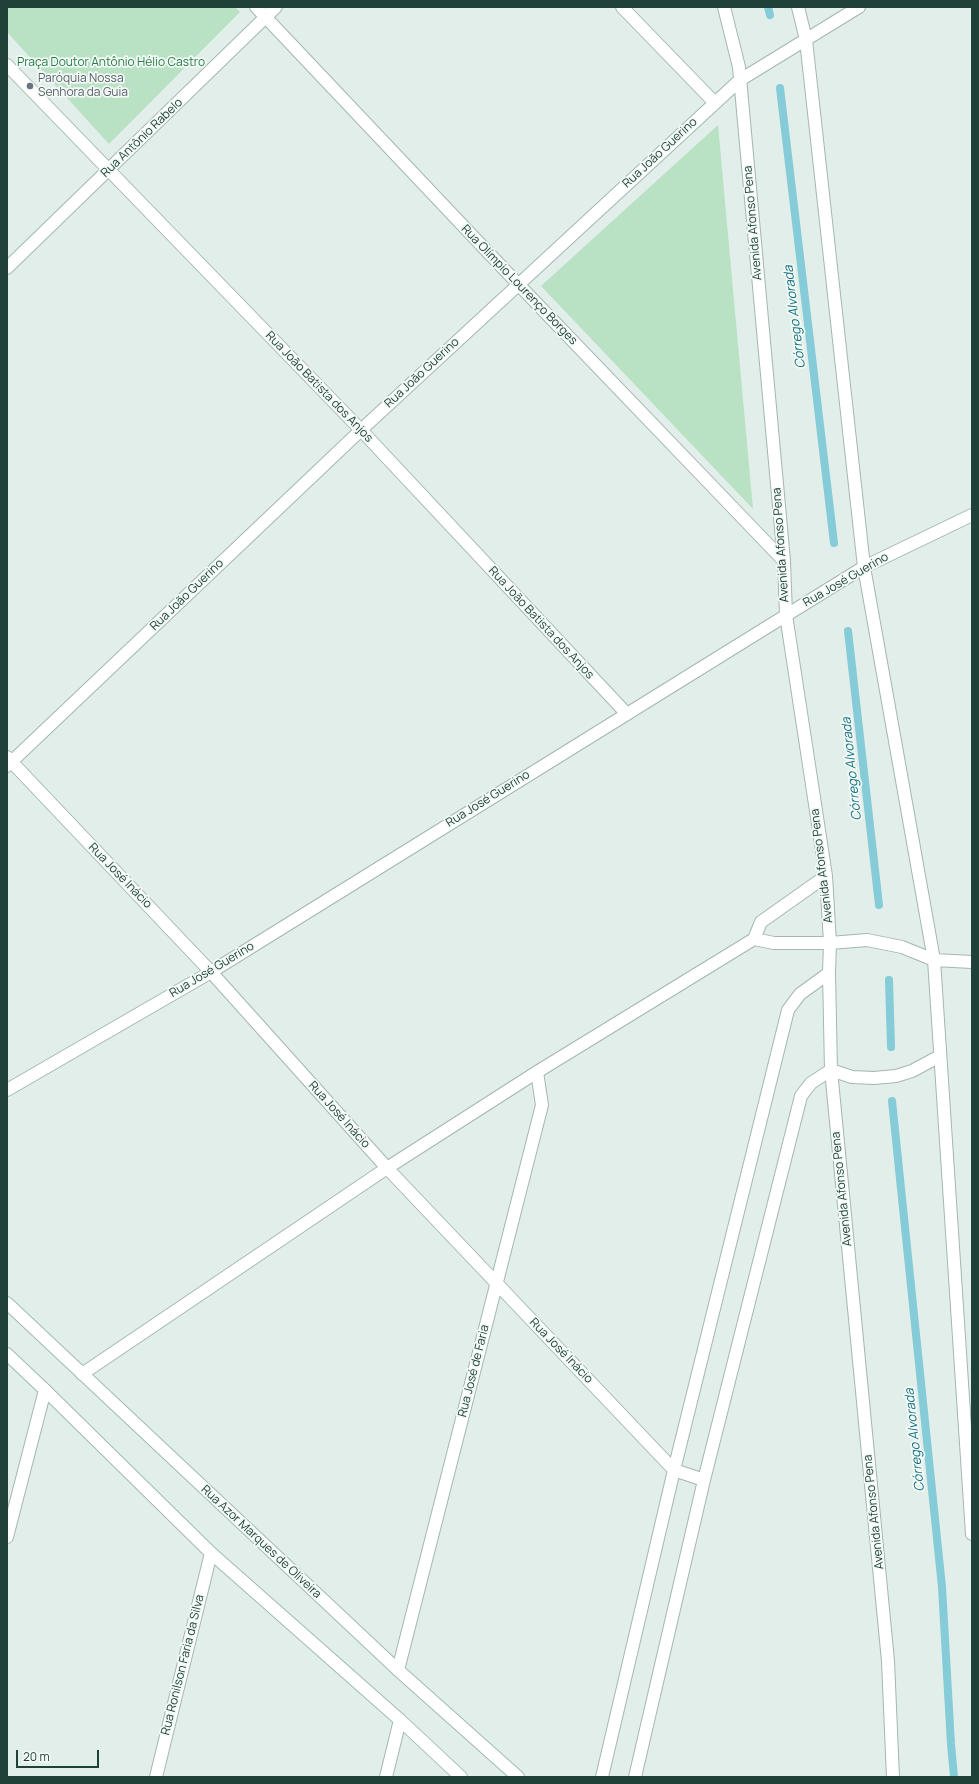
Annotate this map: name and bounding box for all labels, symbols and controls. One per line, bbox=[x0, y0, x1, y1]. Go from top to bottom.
park label: Praça Doutor Antônio Hélio Castro bbox=[17, 56, 205, 70]
place label: Paróquia Nossa Senhora da Guia bbox=[38, 72, 128, 100]
marker: Paróquia Nossa Senhora da Guia bbox=[25, 81, 35, 91]
street label: Rua Antônio Rabelo bbox=[98, 95, 186, 181]
street label: Rua João Guerino bbox=[620, 115, 700, 191]
street label: Avenida Afonso Pena bbox=[741, 165, 765, 281]
street label: Rua Olímpio Lourenço Borges bbox=[458, 222, 580, 348]
water label: Córrego Alvorada bbox=[781, 265, 809, 369]
street label: Rua João Batista dos Anjos bbox=[262, 329, 376, 445]
street label: Rua João Guerino bbox=[382, 335, 462, 411]
street label: Avenida Afonso Pena bbox=[770, 487, 792, 603]
street label: Rua José Guerino bbox=[801, 550, 891, 610]
street label: Rua João Guerino bbox=[147, 556, 227, 634]
street label: Rua João Batista dos Anjos bbox=[485, 564, 597, 682]
water label: Córrego Alvorada bbox=[839, 717, 865, 821]
street label: Rua José Guerino bbox=[443, 767, 533, 831]
street label: Avenida Afonso Pena bbox=[808, 808, 836, 924]
street label: Rua José Inácio bbox=[85, 840, 155, 912]
street label: Rua José Guerino bbox=[167, 939, 257, 1001]
street label: Rua José Inácio bbox=[305, 1079, 373, 1151]
street label: Avenida Afonso Pena bbox=[829, 1131, 855, 1247]
street label: Rua José Inácio bbox=[526, 1315, 596, 1387]
street label: Rua José de Faria bbox=[456, 1323, 492, 1419]
water label: Córrego Alvorada bbox=[902, 1388, 928, 1492]
street label: Avenida Afonso Pena bbox=[861, 1454, 887, 1570]
street label: Rua Azor Marques de Oliveira bbox=[198, 1482, 324, 1602]
street label: Rua Ronilson Faria da Silva bbox=[159, 1593, 207, 1737]
scale bar bbox=[18, 1742, 101, 1768]
text: 20 m bbox=[23, 1748, 50, 1765]

